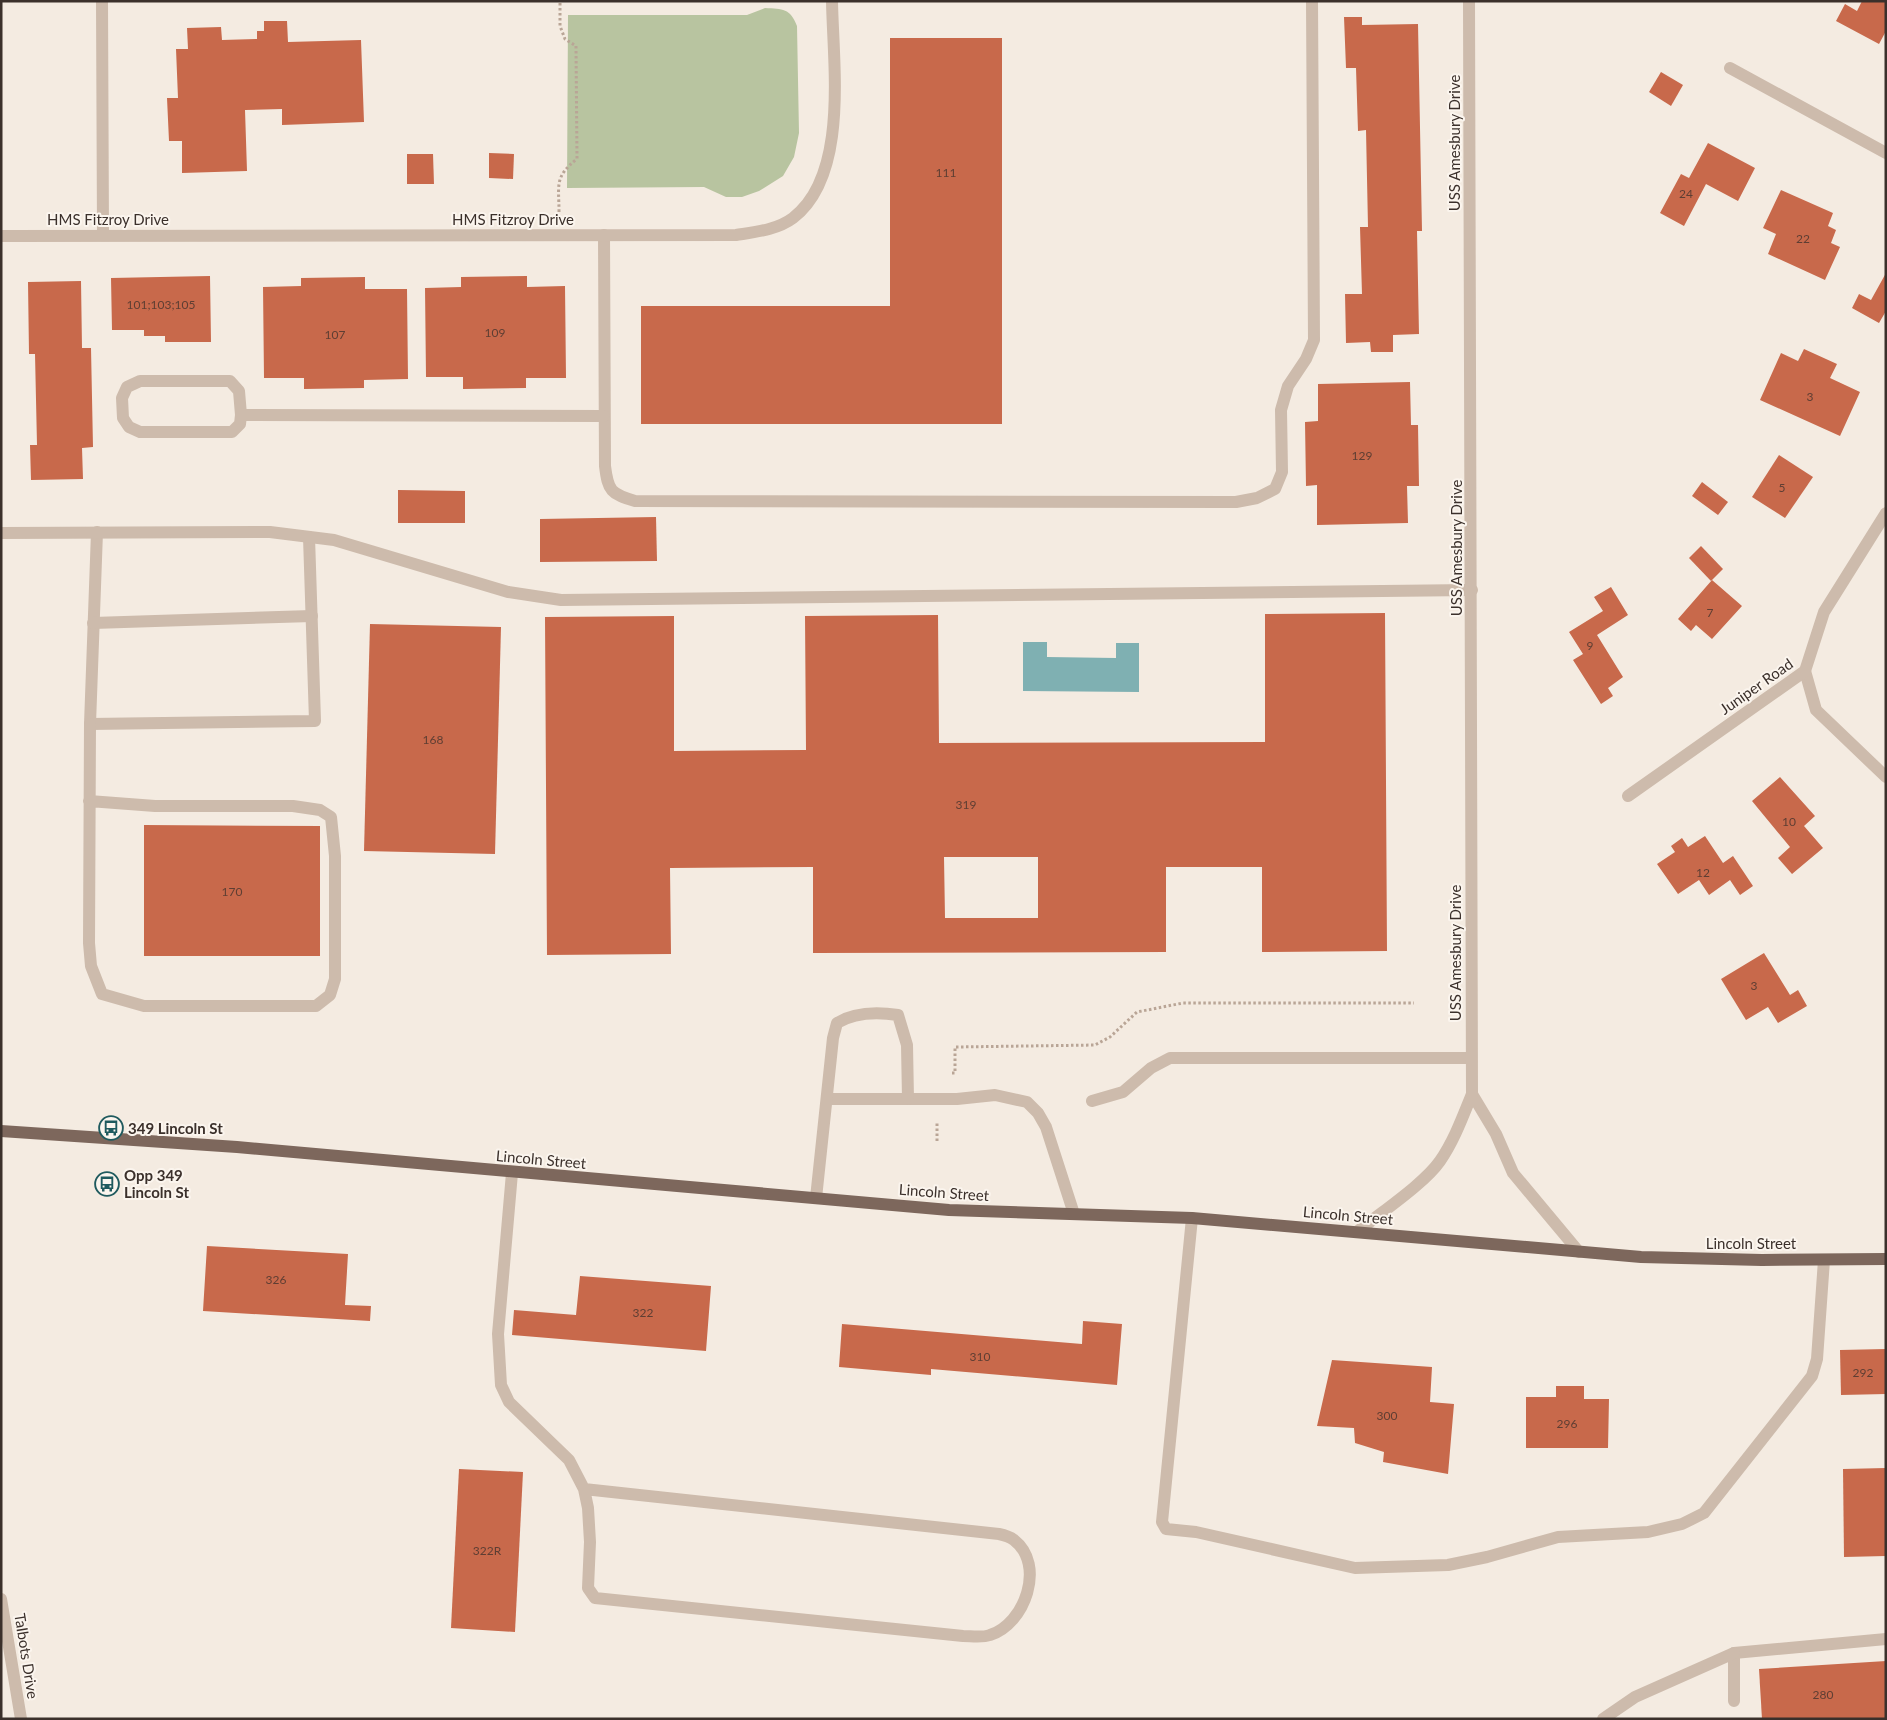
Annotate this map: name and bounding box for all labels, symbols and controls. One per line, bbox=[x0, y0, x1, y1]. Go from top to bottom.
street label: USS Amesbury Drive bbox=[1445, 75, 1463, 211]
house number: 111 bbox=[936, 165, 956, 180]
house number: 24 bbox=[1679, 186, 1693, 201]
street label: HMS Fitzroy Drive bbox=[47, 210, 169, 228]
street label: HMS Fitzroy Drive bbox=[452, 210, 574, 228]
house number: 22 bbox=[1796, 231, 1810, 246]
house number: 101;103;105 bbox=[127, 297, 195, 312]
house number: 109 bbox=[485, 325, 505, 340]
house number: 107 bbox=[325, 327, 345, 342]
house number: 3 bbox=[1807, 389, 1814, 404]
house number: 129 bbox=[1352, 448, 1372, 463]
street label: USS Amesbury Drive bbox=[1447, 480, 1465, 616]
house number: 5 bbox=[1779, 480, 1786, 495]
house number: 7 bbox=[1707, 605, 1714, 620]
house number: 9 bbox=[1587, 638, 1594, 653]
street label: Juniper Road bbox=[1716, 654, 1796, 718]
house number: 168 bbox=[423, 732, 443, 747]
house number: 319 bbox=[956, 797, 976, 812]
house number: 10 bbox=[1782, 814, 1796, 829]
house number: 12 bbox=[1696, 865, 1710, 880]
house number: 170 bbox=[222, 884, 242, 899]
street label: USS Amesbury Drive bbox=[1446, 885, 1464, 1021]
house number: 3 bbox=[1751, 978, 1758, 993]
bus stop icon: 349 Lincoln St bbox=[98, 1115, 124, 1141]
place label: 349 Lincoln St bbox=[128, 1119, 223, 1137]
street label: Lincoln Street bbox=[495, 1146, 587, 1172]
place label: Opp 349 Lincoln St bbox=[124, 1166, 190, 1201]
bus stop icon: Opp 349 Lincoln St bbox=[94, 1171, 120, 1197]
street label: Lincoln Street bbox=[898, 1180, 990, 1204]
street label: Lincoln Street bbox=[1302, 1202, 1394, 1228]
street label: Lincoln Street bbox=[1706, 1234, 1797, 1252]
house number: 326 bbox=[266, 1272, 286, 1287]
house number: 322 bbox=[633, 1305, 653, 1320]
house number: 310 bbox=[970, 1349, 990, 1364]
house number: 292 bbox=[1853, 1365, 1873, 1380]
house number: 300 bbox=[1377, 1408, 1397, 1423]
house number: 296 bbox=[1557, 1416, 1577, 1431]
house number: 322R bbox=[473, 1543, 502, 1558]
street label: Talbots Drive bbox=[11, 1612, 43, 1700]
house number: 280 bbox=[1813, 1687, 1833, 1702]

